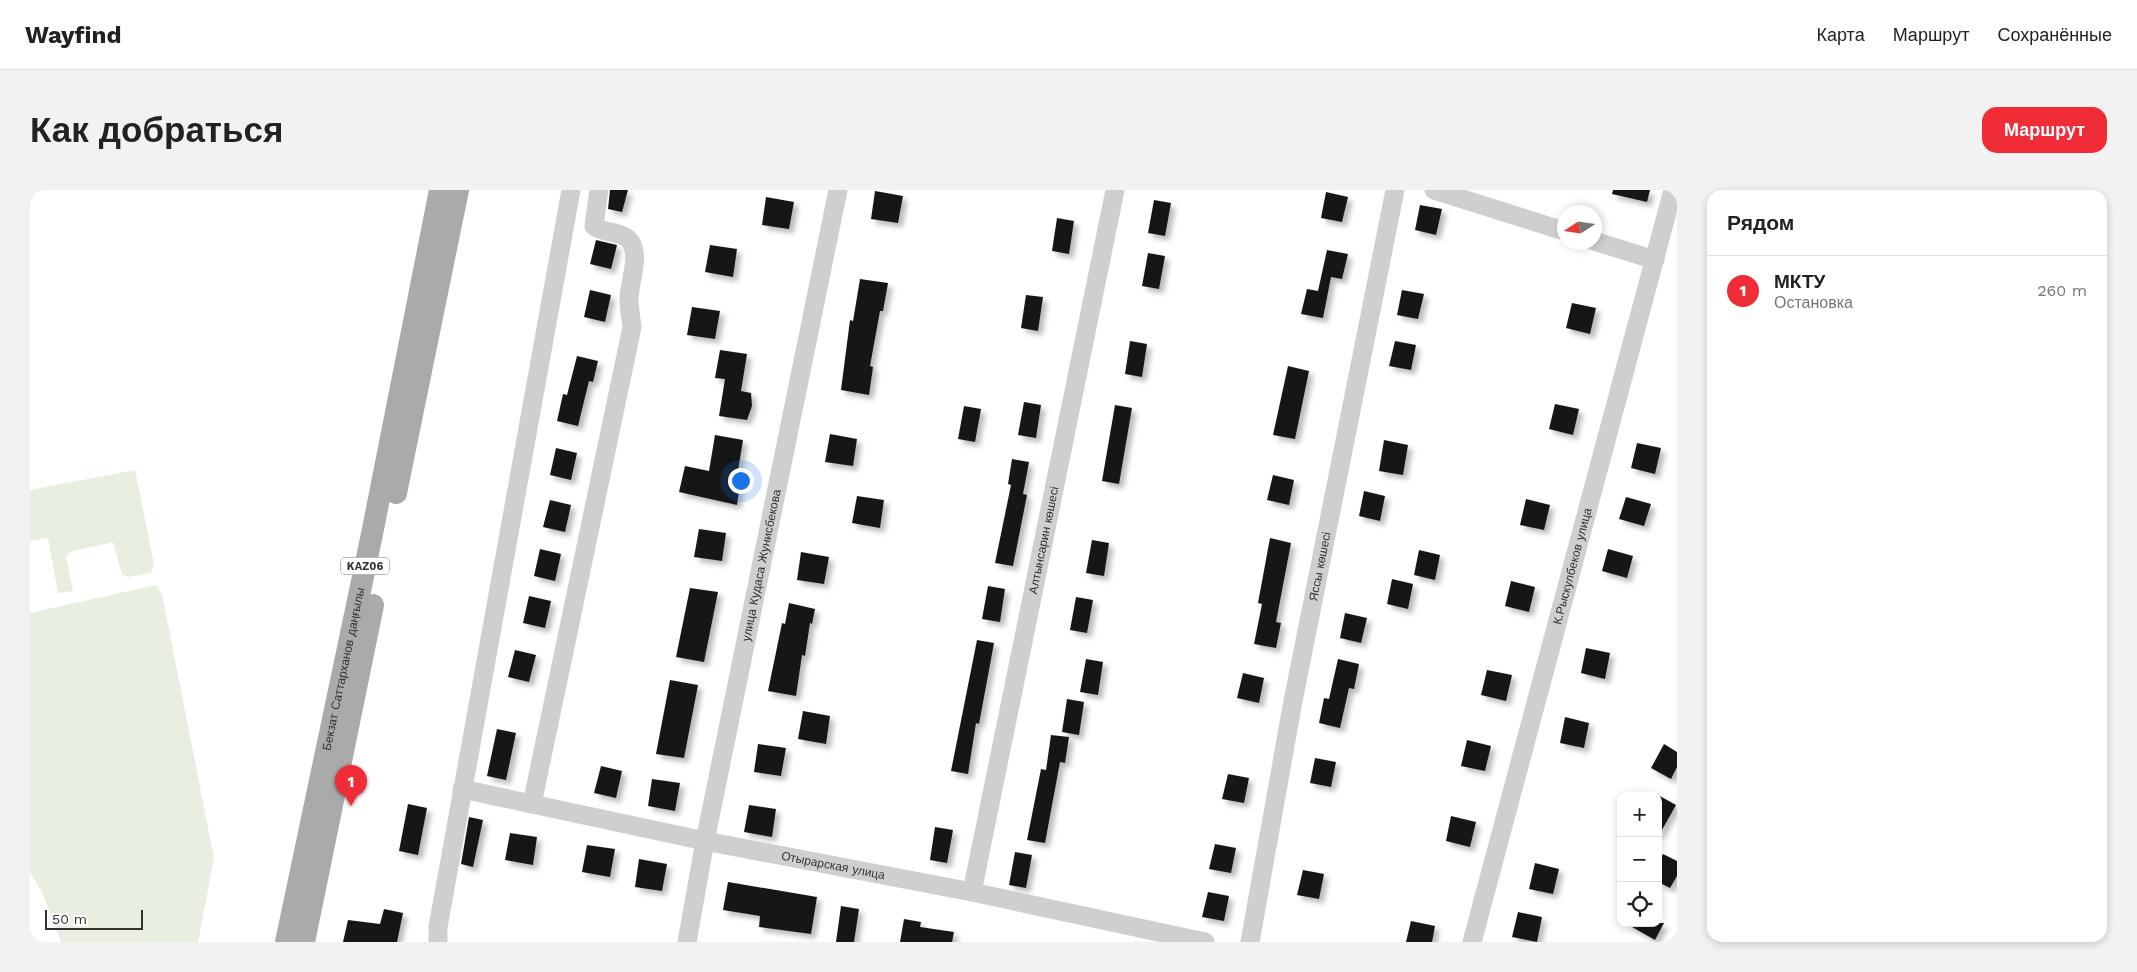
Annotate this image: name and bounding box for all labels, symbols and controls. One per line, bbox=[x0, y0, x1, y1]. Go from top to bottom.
text: Wayfind bbox=[25, 21, 121, 49]
text: Карта bbox=[1817, 24, 1865, 45]
text: Маршрут bbox=[1893, 24, 1969, 45]
text: Сохранённые bbox=[1997, 24, 2112, 45]
button: Маршрут bbox=[1982, 107, 2107, 153]
text: Как добраться bbox=[30, 109, 283, 151]
north arrow bbox=[1557, 205, 1602, 250]
text: Рядом bbox=[1727, 210, 1794, 235]
text: МКТУ bbox=[1774, 270, 1825, 293]
text: 1 bbox=[1740, 281, 1746, 300]
text: 260 m bbox=[2037, 281, 2087, 300]
text: Остановка bbox=[1774, 293, 1853, 312]
your location bbox=[728, 468, 754, 494]
street label: Алтынсарин көшесі bbox=[1026, 485, 1061, 595]
street label: улица Кудаса Жунисбекова bbox=[739, 488, 784, 643]
street label: К.Рыскулбеков улица bbox=[1550, 506, 1595, 626]
street label: Яссы көшесі bbox=[1306, 531, 1334, 602]
road number: KАZ06 bbox=[341, 558, 389, 574]
street label: Бекзат Саттарханов даңғылы bbox=[320, 586, 368, 752]
pin: 1 bbox=[335, 765, 367, 806]
map controls bbox=[1617, 792, 1662, 927]
button: + bbox=[1617, 792, 1662, 837]
button: − bbox=[1617, 837, 1662, 882]
street label: Отырарская улица bbox=[780, 849, 887, 882]
button: locate bbox=[1617, 882, 1662, 927]
scale bar bbox=[45, 907, 142, 930]
text: 50 m bbox=[52, 911, 87, 927]

